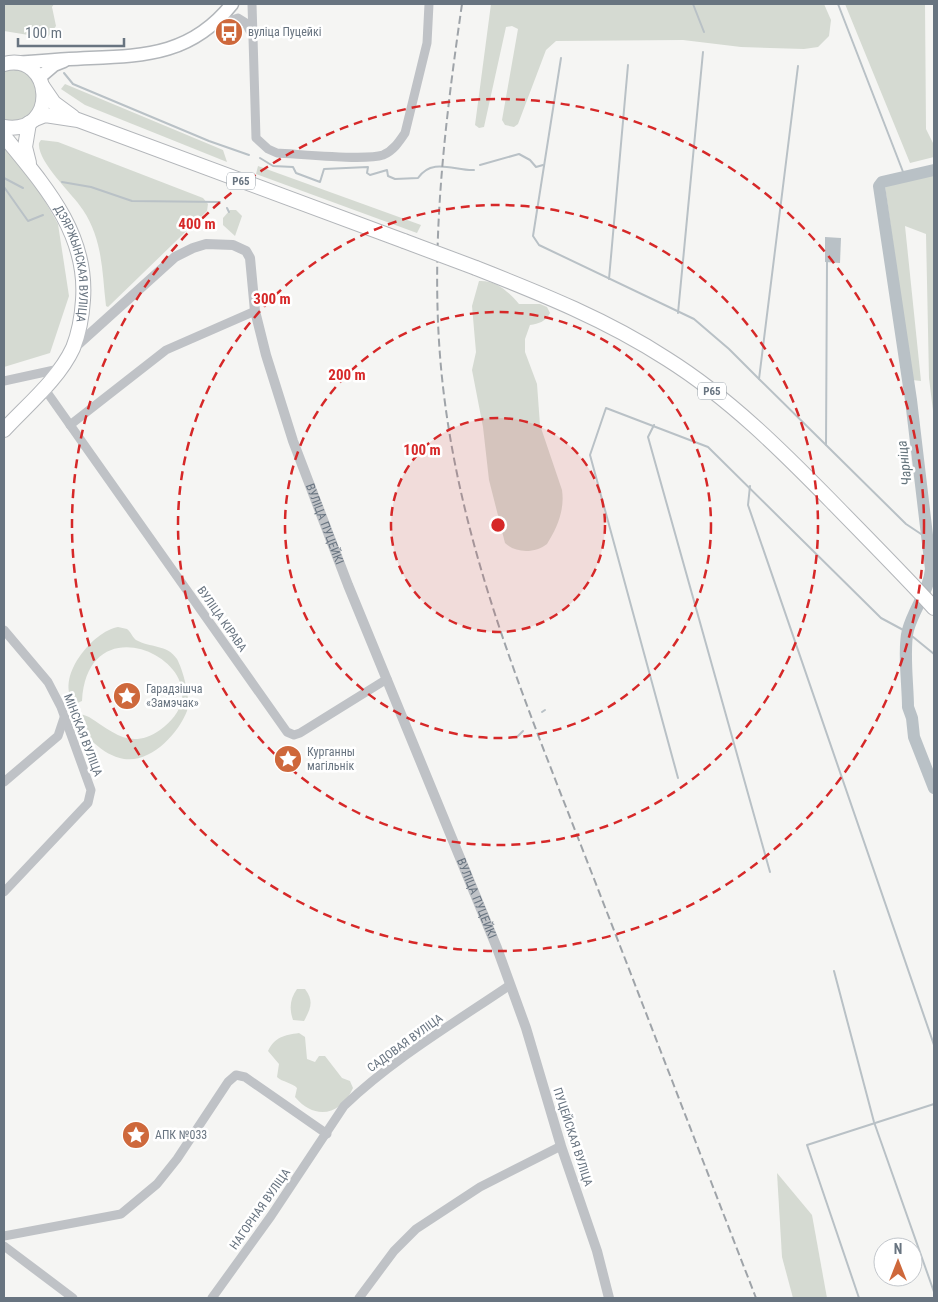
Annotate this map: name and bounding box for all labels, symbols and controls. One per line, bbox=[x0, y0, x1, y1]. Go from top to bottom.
scale bar bbox=[18, 15, 124, 47]
bus stop icon: вуліца Пуцейкі bbox=[214, 17, 244, 47]
text: 100 m bbox=[25, 24, 62, 42]
place label: вуліца Пуцейкі bbox=[248, 25, 321, 39]
road number: Р65 bbox=[227, 172, 255, 190]
street label: ДЗЯРЖЫНСКАЯ ВУЛІЦА bbox=[51, 203, 90, 323]
text: 400 m bbox=[178, 215, 216, 233]
text: 300 m bbox=[253, 290, 291, 308]
text: 200 m bbox=[328, 366, 366, 384]
road number: Р65 bbox=[698, 382, 726, 400]
water label: Чарніца bbox=[893, 440, 915, 486]
text: 100 m bbox=[403, 441, 441, 459]
street label: ВУЛІЦА ПУЦЕЙКІ bbox=[303, 482, 346, 566]
centre of rings bbox=[489, 516, 507, 534]
street label: ВУЛІЦА КІРАВА bbox=[194, 584, 250, 654]
place icon: Гарадзішча «Замэчак» bbox=[112, 681, 142, 711]
place label: Гарадзішча «Замэчак» bbox=[146, 682, 203, 710]
street label: МІНСКАЯ ВУЛІЦА bbox=[61, 692, 105, 778]
place icon: Курганны магільнік bbox=[273, 744, 303, 774]
place label: Курганны магільнік bbox=[307, 745, 355, 773]
street label: ВУЛІЦА ПУЦЕЙКІ bbox=[454, 856, 499, 940]
street label: САДОВАЯ ВУЛІЦА bbox=[365, 1011, 445, 1075]
street label: ПУЦЕЙСКАЯ ВУЛІЦА bbox=[550, 1086, 597, 1188]
place icon: АПК №033 bbox=[121, 1120, 151, 1150]
place label: АПК №033 bbox=[155, 1128, 207, 1142]
street label: НАГОРНАЯ ВУЛІЦА bbox=[227, 1166, 293, 1252]
north arrow bbox=[873, 1237, 923, 1287]
text: N bbox=[894, 1241, 902, 1257]

